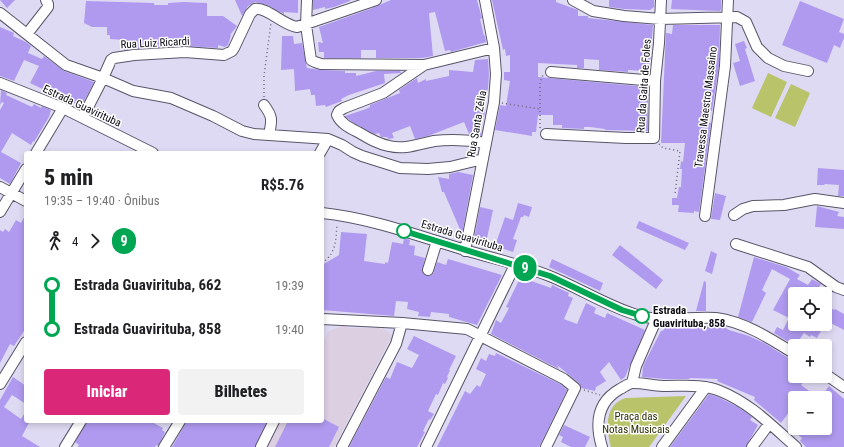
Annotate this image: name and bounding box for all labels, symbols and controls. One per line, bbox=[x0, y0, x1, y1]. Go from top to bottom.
street label: Rua Luiz Ricardi bbox=[120, 35, 190, 51]
street label: Rua da Gaita de Foles bbox=[634, 39, 654, 133]
street label: Travessa Maestro Massaino bbox=[692, 45, 720, 168]
street label: Estrada Guavirituba bbox=[41, 82, 123, 130]
street label: Rua Santa Zélia bbox=[465, 90, 489, 158]
text: 5 min bbox=[44, 165, 93, 190]
text: R$5.76 bbox=[261, 176, 304, 194]
text: 19:35 – 19:40 · Ônibus bbox=[44, 193, 160, 208]
street label: Estrada Guavirituba bbox=[420, 217, 504, 255]
unlabelled marker bbox=[396, 223, 412, 239]
icon: walk bbox=[44, 230, 66, 252]
icon: forward bbox=[84, 230, 106, 252]
text: 9 bbox=[120, 233, 128, 249]
text: 4 bbox=[72, 234, 78, 249]
line badge: 9 bbox=[512, 255, 538, 281]
text: 9 bbox=[521, 260, 529, 276]
text: Estrada Guavirituba, 662 bbox=[74, 276, 221, 294]
text: 19:39 bbox=[275, 278, 304, 293]
map controls bbox=[788, 287, 832, 435]
button: locate bbox=[788, 287, 832, 331]
place label: Estrada Guavirituba, 858 bbox=[653, 304, 726, 330]
marker: Estrada Guavirituba, 858 bbox=[634, 308, 650, 324]
text: Estrada Guavirituba, 858 bbox=[74, 320, 221, 338]
text: 19:40 bbox=[275, 322, 304, 337]
button: + bbox=[788, 339, 832, 383]
button: Iniciar bbox=[44, 369, 170, 415]
button: Bilhetes bbox=[178, 369, 304, 415]
button: − bbox=[788, 391, 832, 435]
park label: Praça das Notas Musicais bbox=[602, 410, 670, 436]

